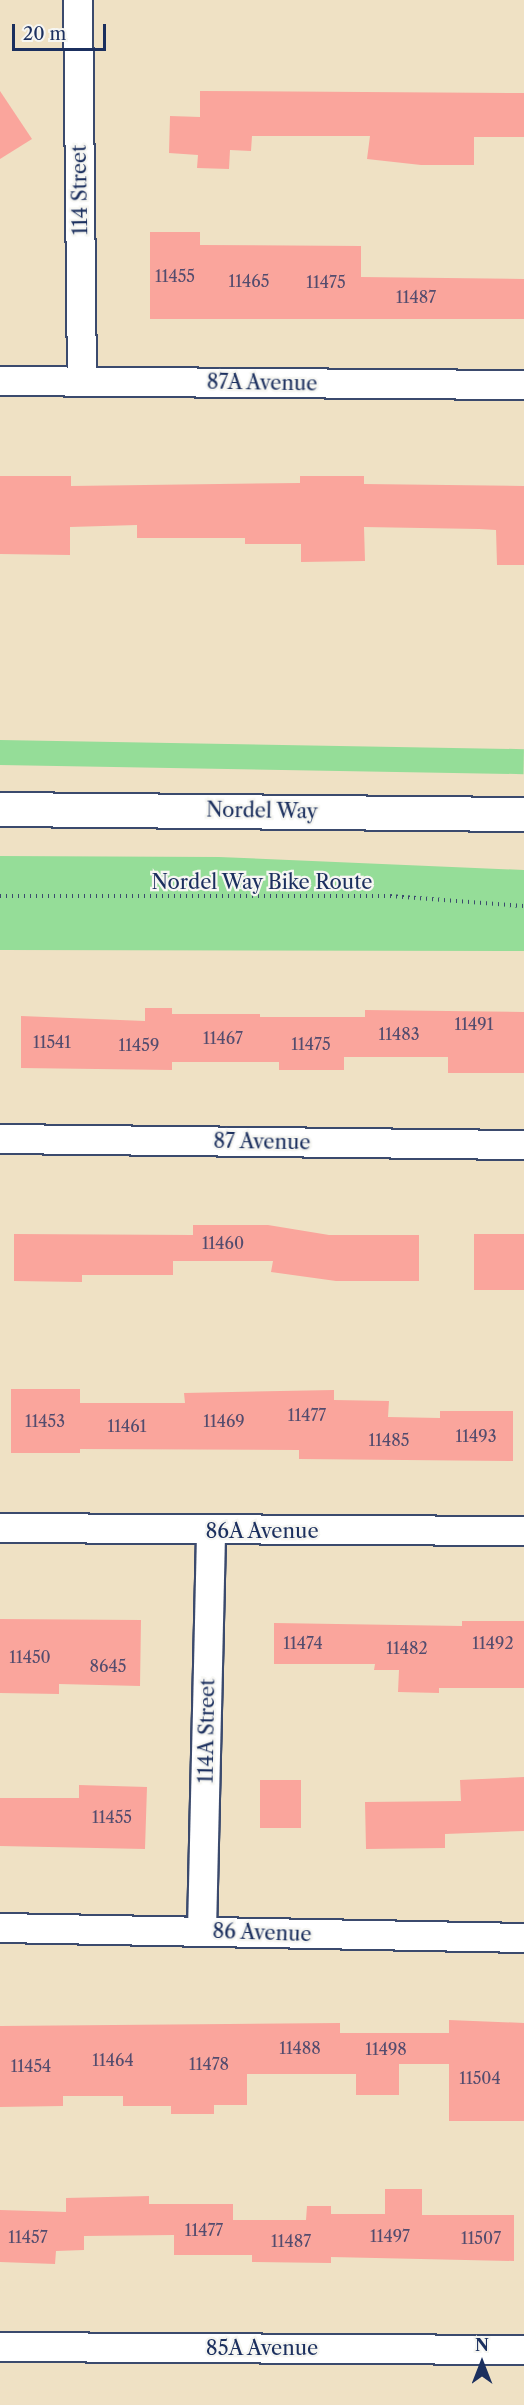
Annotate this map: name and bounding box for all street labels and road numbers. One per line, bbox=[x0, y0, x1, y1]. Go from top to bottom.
street label: 114 Street bbox=[67, 145, 93, 235]
street label: 87A Avenue bbox=[206, 370, 318, 396]
street label: Nordel Way bbox=[206, 798, 318, 824]
street label: Nordel Way Bike Route bbox=[151, 870, 373, 894]
street label: 87 Avenue bbox=[213, 1129, 311, 1155]
street label: 86A Avenue bbox=[205, 1519, 319, 1543]
street label: 114A Street bbox=[194, 1678, 220, 1784]
street label: 86 Avenue bbox=[212, 1919, 312, 1947]
street label: 85A Avenue bbox=[205, 2336, 319, 2360]

